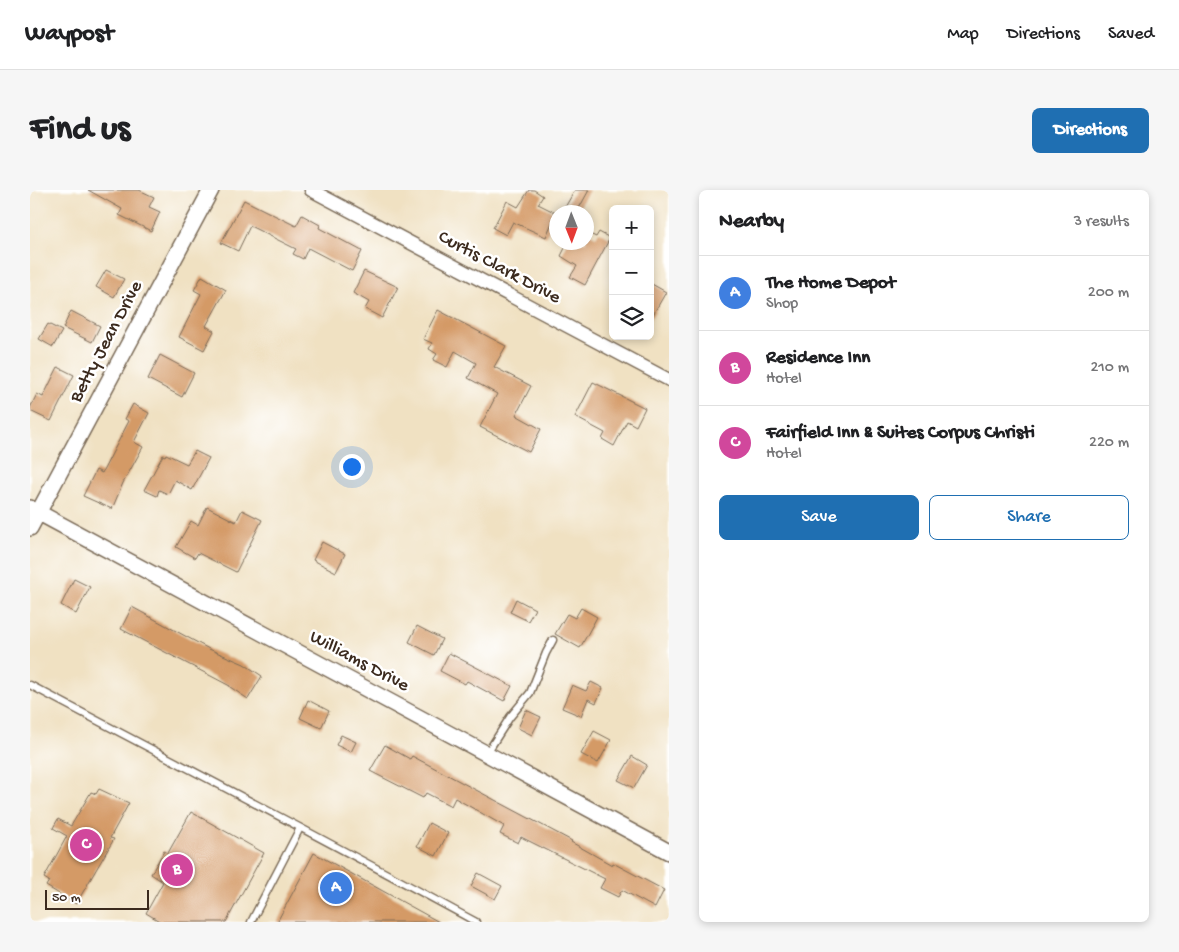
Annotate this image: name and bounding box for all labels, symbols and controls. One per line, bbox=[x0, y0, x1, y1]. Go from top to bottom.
text: Waypost bbox=[25, 20, 113, 49]
text: Map bbox=[947, 24, 979, 45]
text: Directions bbox=[1007, 24, 1080, 45]
text: Saved bbox=[1108, 24, 1154, 45]
button: Directions bbox=[1032, 108, 1149, 153]
text: Find us bbox=[30, 110, 130, 151]
north arrow bbox=[549, 205, 594, 250]
map controls bbox=[609, 205, 654, 340]
button: + bbox=[609, 205, 654, 250]
text: Nearby bbox=[719, 210, 784, 235]
text: 3 results bbox=[1074, 213, 1129, 232]
street label: Curtis Clark Drive bbox=[434, 226, 564, 310]
button: − bbox=[609, 250, 654, 295]
text: The Home Depot bbox=[766, 272, 895, 295]
street label: Betty Jean Drive bbox=[65, 277, 149, 408]
text: A bbox=[730, 284, 740, 303]
text: 200 m bbox=[1088, 284, 1129, 303]
button: layers bbox=[609, 295, 654, 340]
text: Shop bbox=[766, 295, 798, 314]
text: Residence Inn bbox=[766, 347, 870, 370]
text: B bbox=[731, 359, 739, 378]
text: 210 m bbox=[1090, 359, 1129, 378]
text: Hotel bbox=[766, 370, 802, 389]
text: Fairfield Inn & Suites Corpus Christi bbox=[766, 422, 1035, 445]
text: C bbox=[731, 434, 739, 453]
text: 220 m bbox=[1089, 434, 1129, 453]
text: Hotel bbox=[766, 445, 802, 464]
your location bbox=[339, 454, 365, 480]
button: Save bbox=[719, 495, 919, 540]
button: Share bbox=[929, 495, 1129, 540]
street label: Williams Drive bbox=[305, 626, 413, 698]
pin: C bbox=[70, 826, 102, 864]
pin: B bbox=[161, 851, 193, 889]
pin: A bbox=[320, 869, 352, 907]
scale bar bbox=[45, 887, 149, 910]
text: 50 m bbox=[52, 890, 81, 907]

